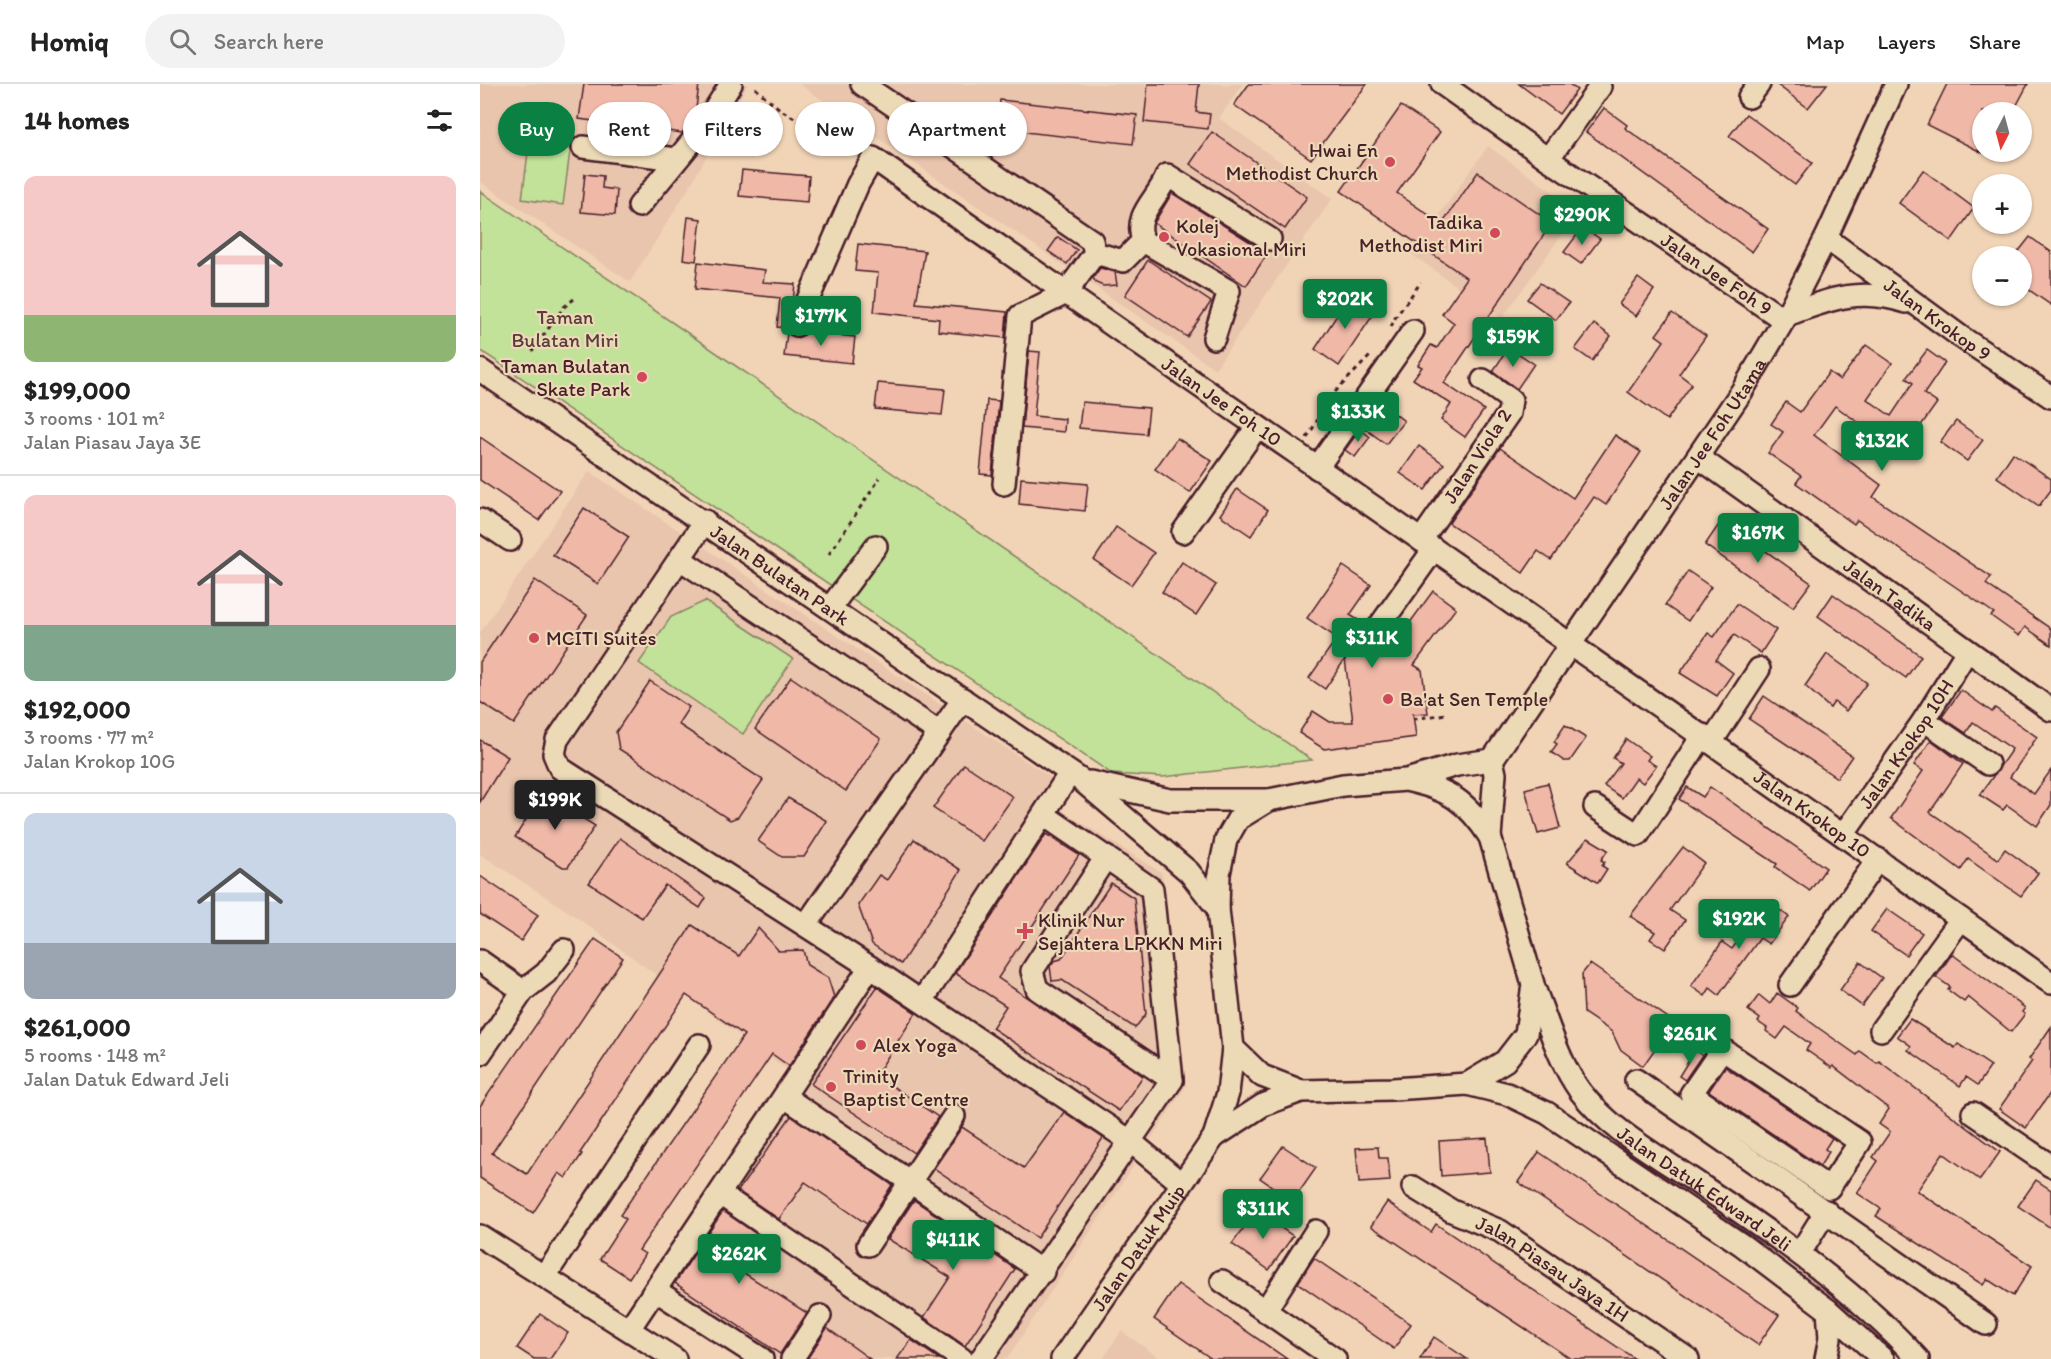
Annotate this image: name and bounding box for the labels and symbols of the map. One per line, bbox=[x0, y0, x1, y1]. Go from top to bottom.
north arrow bbox=[1972, 102, 2032, 162]
place label: Hwai En Methodist Church bbox=[1226, 138, 1378, 185]
marker: Hwai En Methodist Church bbox=[1383, 155, 1397, 169]
pin: $290K bbox=[1540, 195, 1624, 246]
place label: Tadika Methodist Miri bbox=[1359, 210, 1484, 257]
place label: Kolej Vokasional Miri bbox=[1176, 214, 1306, 261]
marker: Tadika Methodist Miri bbox=[1488, 226, 1502, 240]
street label: Jalan Jee Foh 9 bbox=[1656, 228, 1777, 320]
marker: Kolej Vokasional Miri bbox=[1157, 230, 1171, 244]
street label: Jalan Krokop 9 bbox=[1879, 273, 1996, 366]
pin: $202K bbox=[1303, 279, 1387, 330]
pin: $177K bbox=[779, 296, 863, 347]
park label: Taman Bulatan Miri bbox=[511, 305, 619, 352]
pin: $159K bbox=[1471, 317, 1555, 368]
street label: Jalan Jee Foh 10 bbox=[1157, 351, 1286, 451]
street label: Jalan Jee Foh Utama bbox=[1653, 353, 1771, 514]
place label: Taman Bulatan Skate Park bbox=[501, 354, 631, 401]
marker: Taman Bulatan Skate Park bbox=[635, 370, 649, 384]
pin: $133K bbox=[1316, 392, 1400, 443]
street label: Jalan Viola 2 bbox=[1438, 404, 1517, 508]
pin: $132K bbox=[1840, 421, 1924, 472]
pin: $167K bbox=[1716, 513, 1800, 564]
street label: Jalan Bulatan Park bbox=[706, 519, 854, 631]
street label: Jalan Tadika bbox=[1839, 553, 1941, 636]
pin: $311K bbox=[1330, 618, 1414, 669]
place label: MCITI Suites bbox=[546, 626, 657, 650]
marker: MCITI Suites bbox=[527, 631, 541, 645]
street label: Jalan Krokop 10H bbox=[1854, 675, 1959, 813]
place label: Ba'at Sen Temple bbox=[1400, 687, 1548, 711]
marker: Ba'at Sen Temple bbox=[1381, 692, 1395, 706]
street label: Jalan Krokop 10 bbox=[1749, 764, 1875, 863]
pin: $199K bbox=[513, 780, 597, 831]
pin: $192K bbox=[1697, 899, 1781, 950]
place label: Klinik Nur Sejahtera LPKKN Miri bbox=[1038, 908, 1223, 955]
marker: Klinik Nur Sejahtera LPKKN Miri bbox=[1016, 922, 1034, 940]
pin: $261K bbox=[1648, 1014, 1732, 1065]
place label: Alex Yoga bbox=[873, 1033, 958, 1057]
marker: Alex Yoga bbox=[854, 1038, 868, 1052]
place label: Trinity Baptist Centre bbox=[843, 1064, 969, 1111]
marker: Trinity Baptist Centre bbox=[824, 1080, 838, 1094]
street label: Jalan Datuk Edward Jeli bbox=[1613, 1121, 1796, 1256]
street label: Jalan Datuk Muip bbox=[1086, 1179, 1190, 1316]
pin: $311K bbox=[1221, 1189, 1305, 1240]
street label: Jalan Piasau Jaya 1H bbox=[1472, 1210, 1634, 1327]
pin: $411K bbox=[911, 1220, 995, 1271]
pin: $262K bbox=[697, 1234, 781, 1285]

